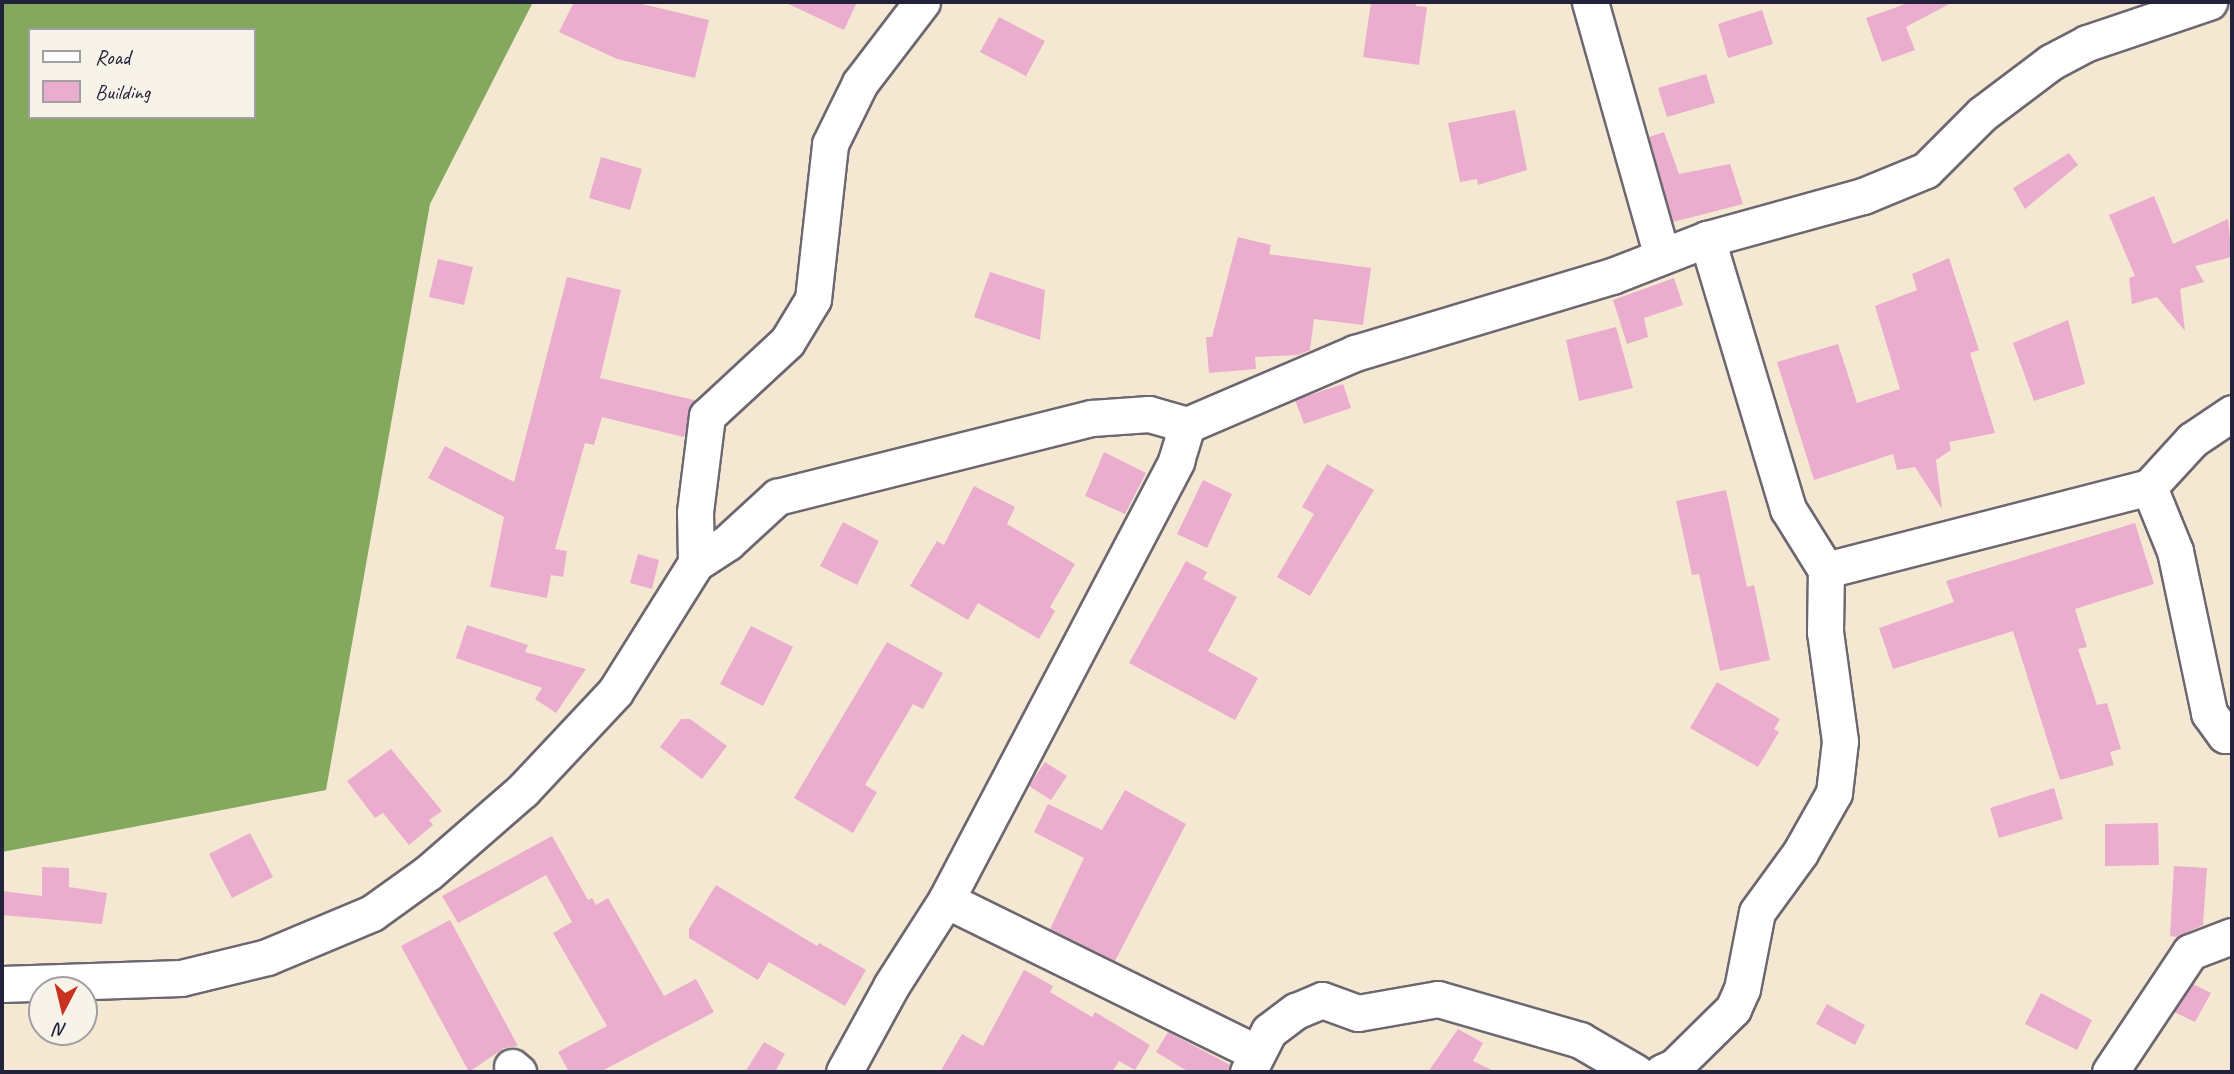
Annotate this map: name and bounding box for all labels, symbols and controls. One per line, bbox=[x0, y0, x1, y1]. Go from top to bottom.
legend bbox=[28, 28, 256, 119]
text: Road bbox=[95, 44, 130, 70]
text: Building bbox=[95, 79, 150, 105]
north arrow bbox=[28, 976, 98, 1046]
text: N bbox=[53, 1017, 68, 1042]

